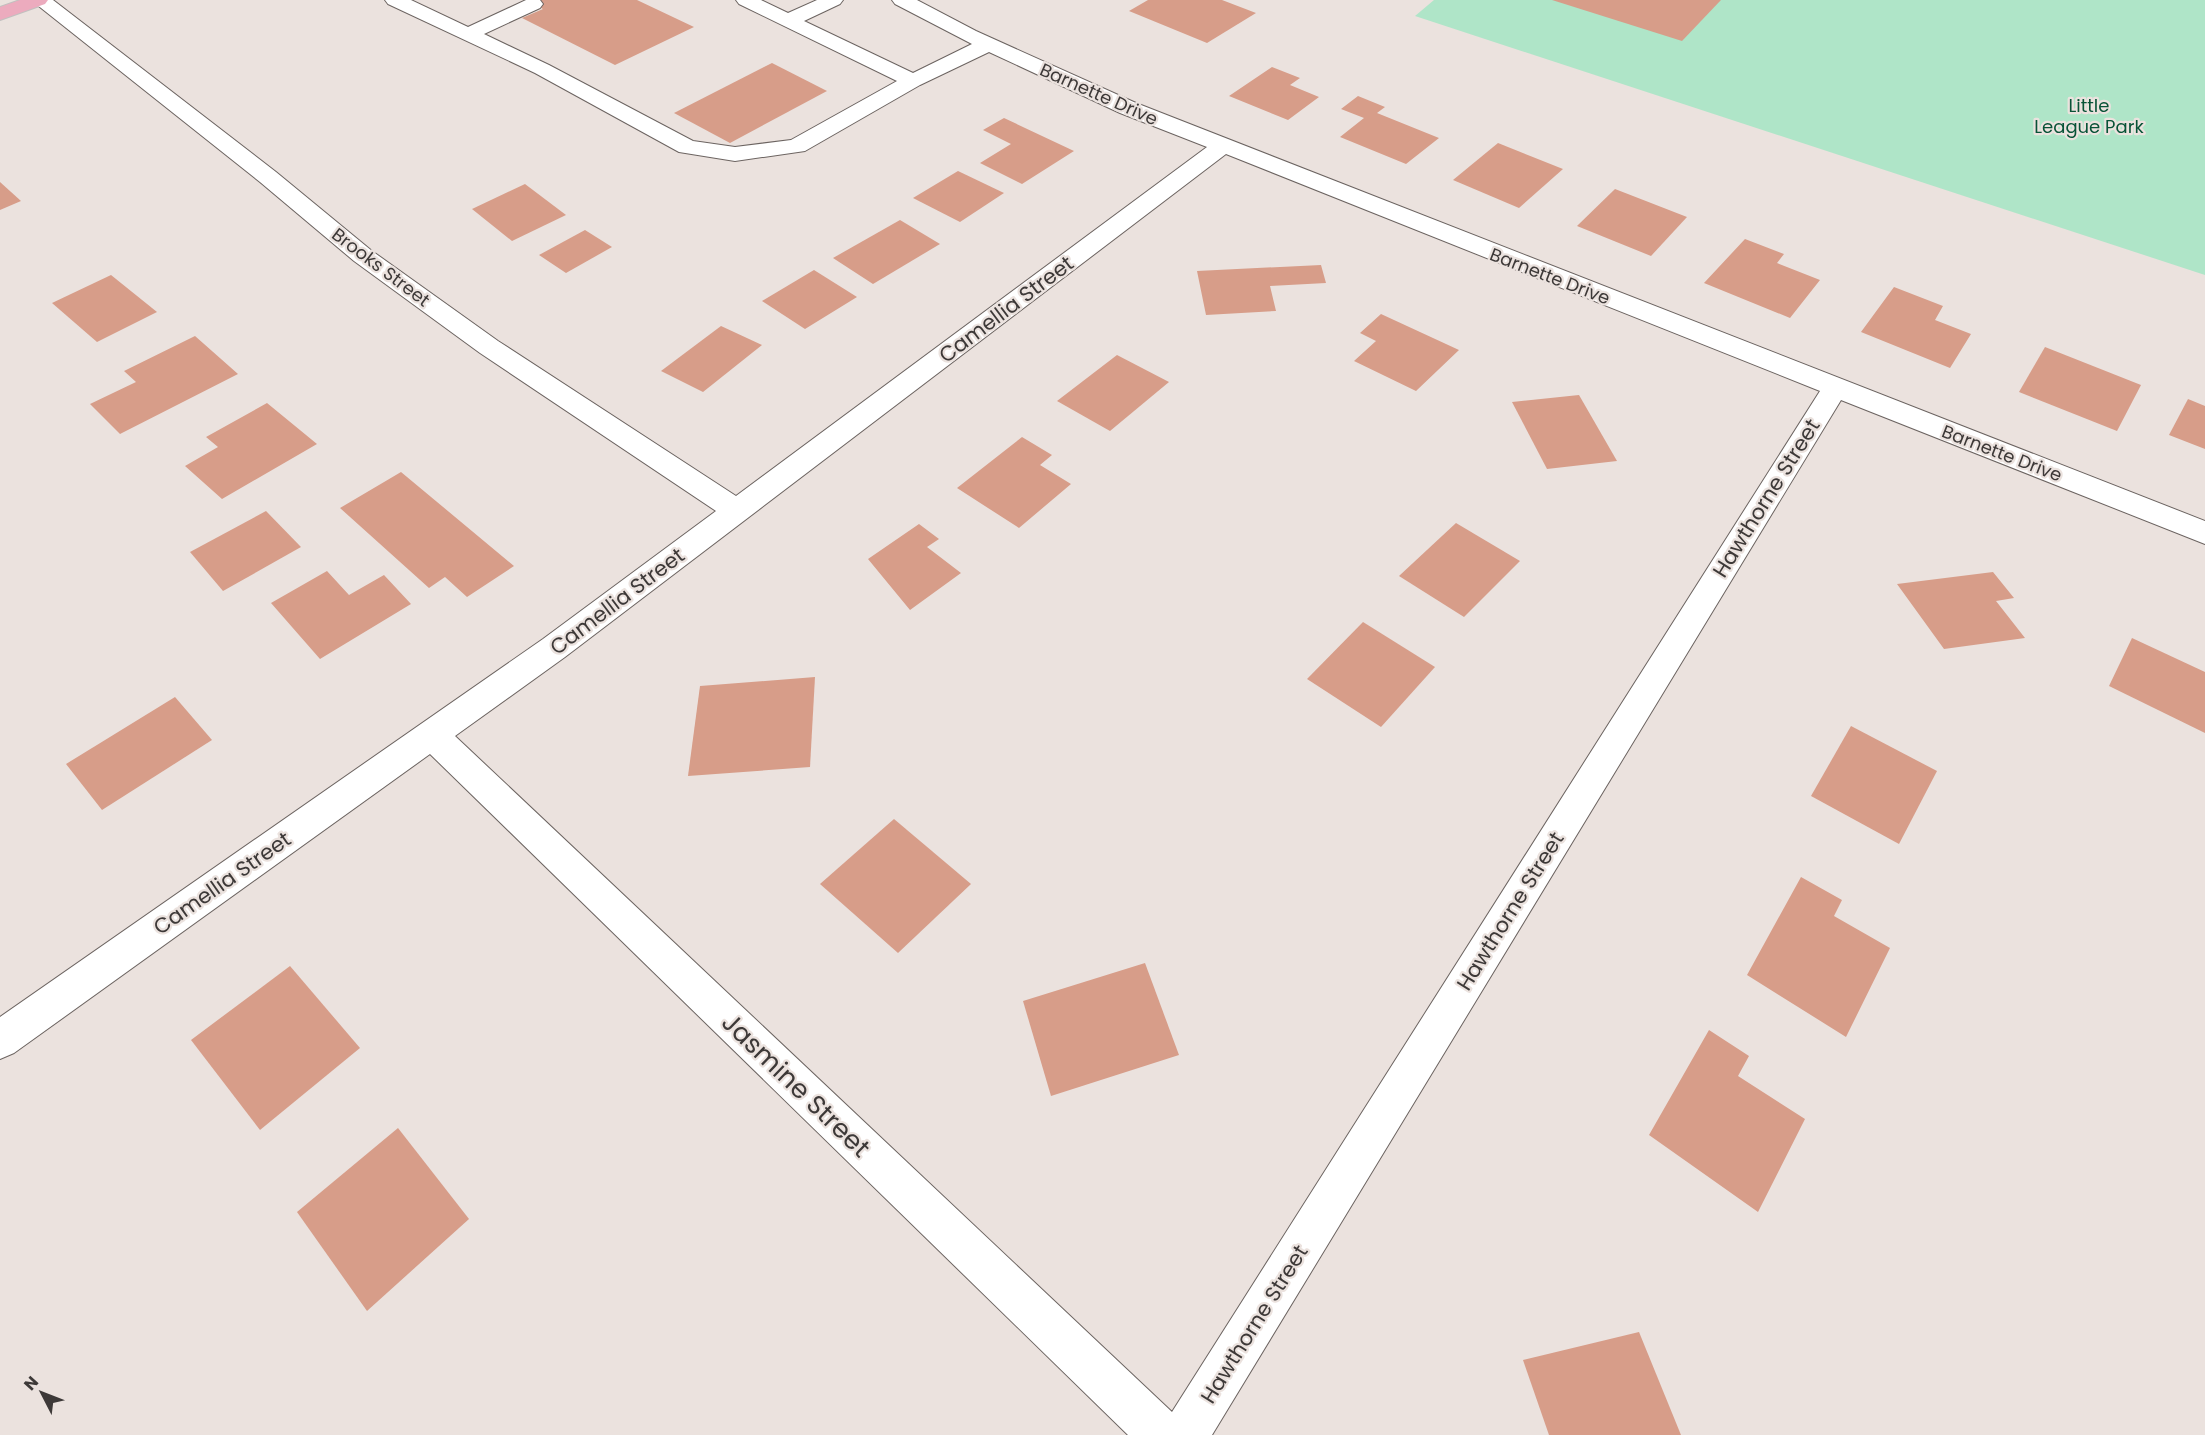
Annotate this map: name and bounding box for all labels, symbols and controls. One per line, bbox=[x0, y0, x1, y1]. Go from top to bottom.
street label: Barnette Drive bbox=[1036, 57, 1162, 131]
park label: Little League Park bbox=[2034, 93, 2144, 139]
street label: Brooks Street bbox=[327, 222, 435, 312]
street label: Barnette Drive bbox=[1486, 242, 1614, 310]
street label: Camellia Street bbox=[933, 249, 1079, 369]
street label: Hawthorne Street bbox=[1706, 413, 1826, 583]
street label: Barnette Drive bbox=[1938, 419, 2066, 487]
street label: Camellia Street bbox=[544, 541, 690, 661]
street label: Camellia Street bbox=[147, 825, 297, 941]
street label: Hawthorne Street bbox=[1450, 826, 1570, 996]
street label: Jasmine Street bbox=[714, 1005, 878, 1165]
street label: Hawthorne Street bbox=[1194, 1239, 1314, 1409]
north arrow bbox=[12, 1363, 72, 1423]
text: N bbox=[19, 1371, 44, 1395]

